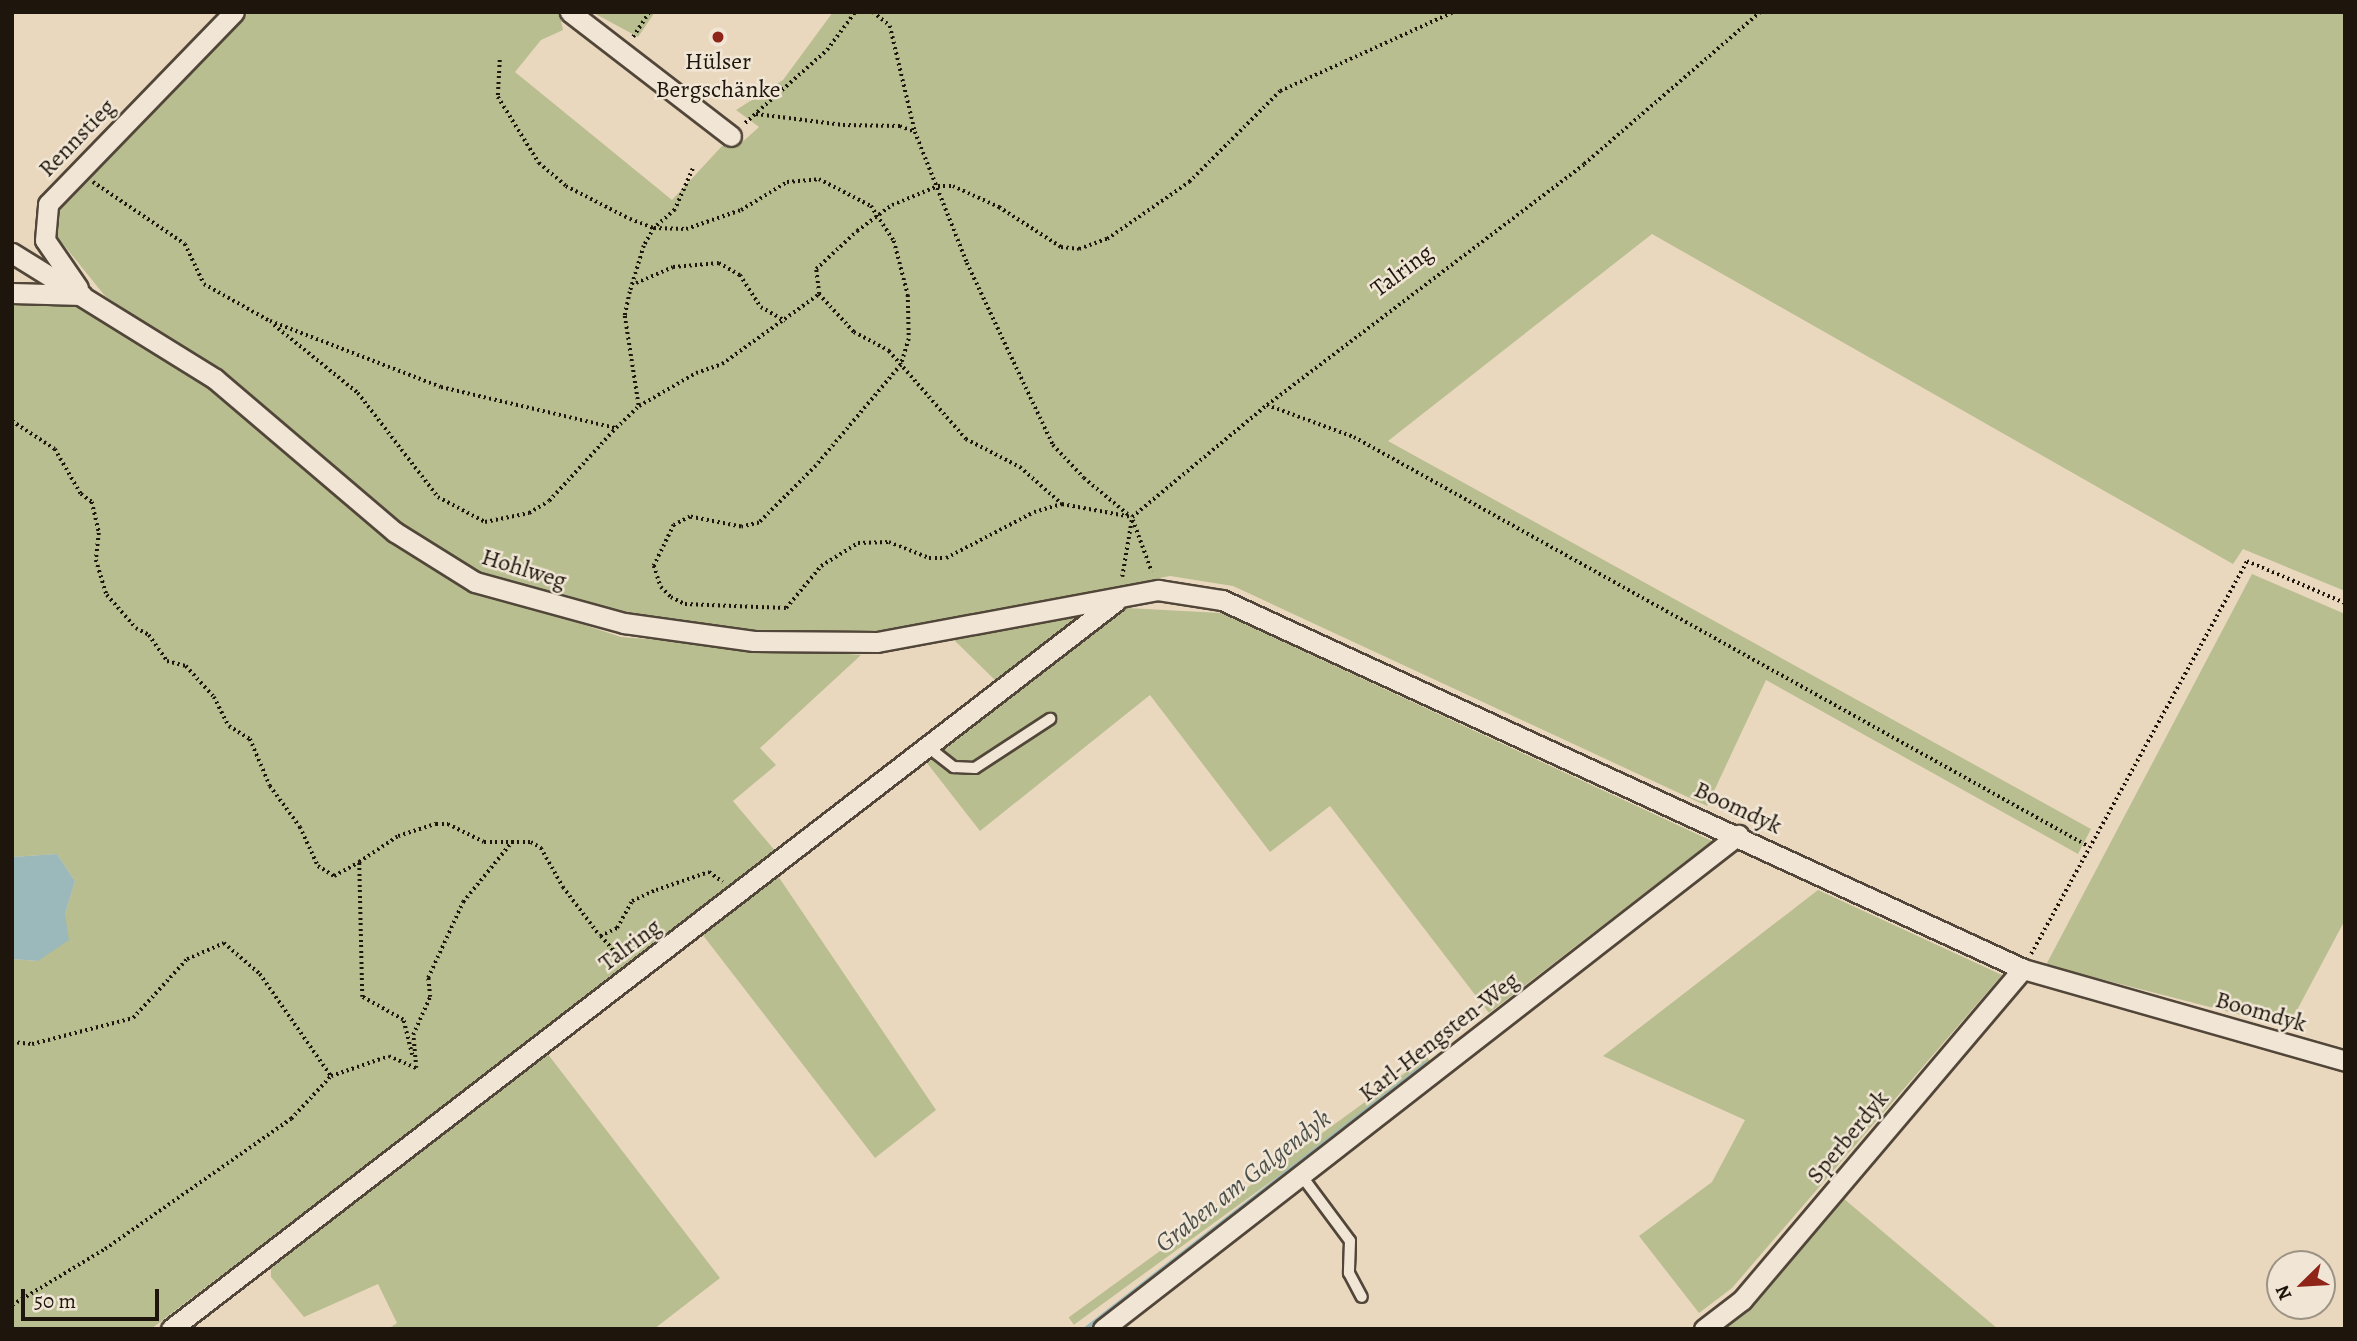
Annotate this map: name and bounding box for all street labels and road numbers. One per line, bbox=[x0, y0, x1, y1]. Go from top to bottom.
street label: Rennstieg bbox=[33, 93, 121, 183]
street label: Talring bbox=[1365, 238, 1439, 304]
street label: Hohlweg bbox=[478, 542, 570, 596]
street label: Boomdyk bbox=[1690, 775, 1786, 841]
street label: Talring bbox=[593, 912, 667, 978]
street label: Karl-Hengsten-Weg bbox=[1353, 966, 1525, 1108]
street label: Boomdyk bbox=[2212, 985, 2310, 1039]
street label: Sperberdyk bbox=[1801, 1085, 1895, 1189]

